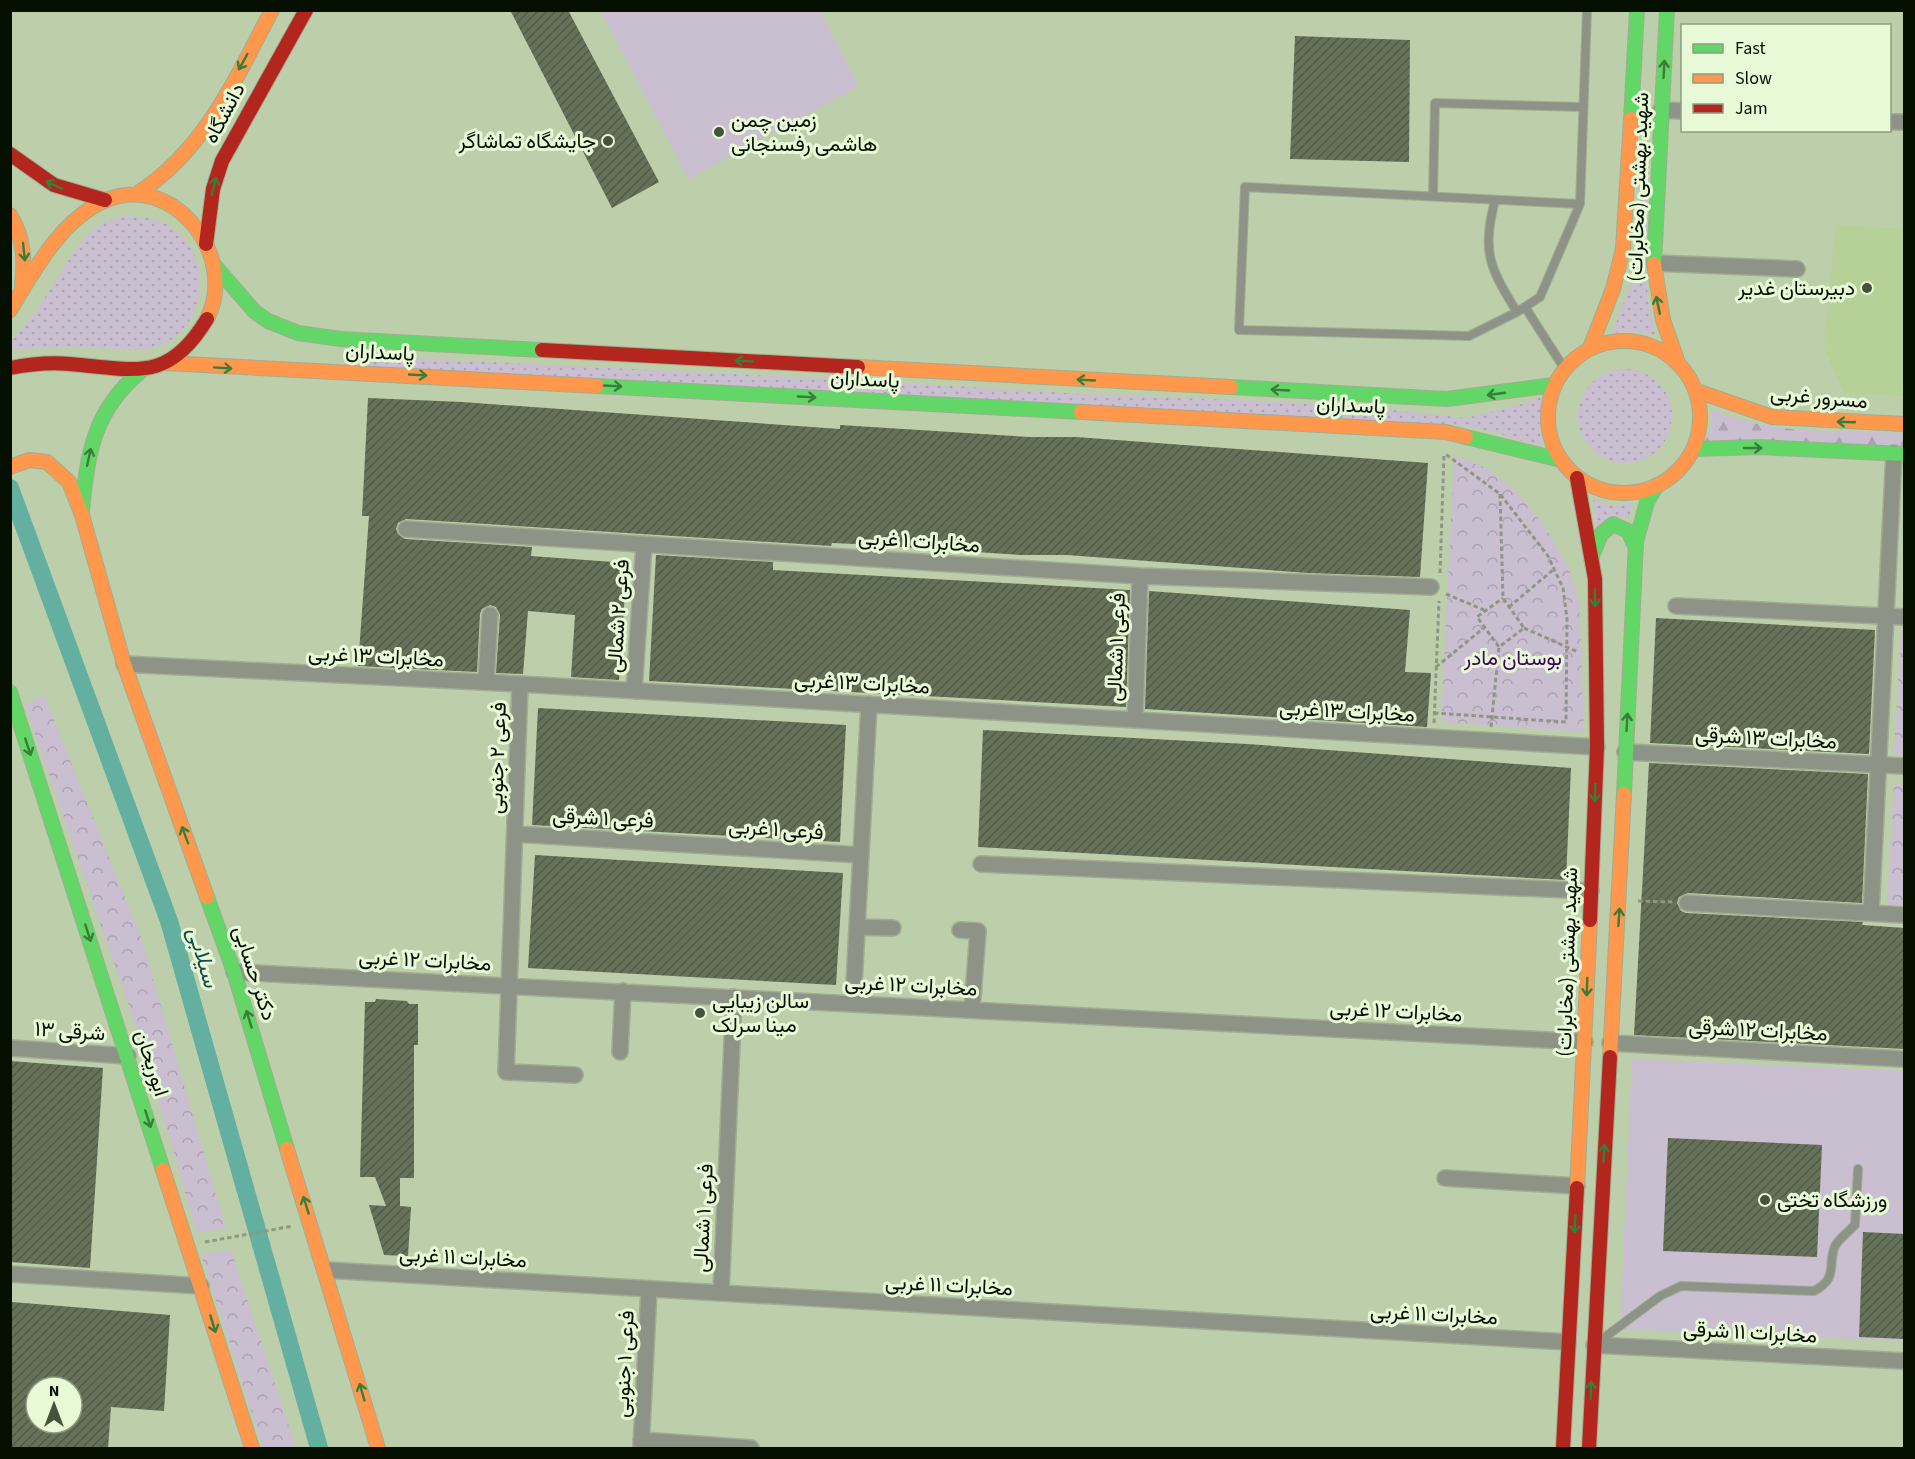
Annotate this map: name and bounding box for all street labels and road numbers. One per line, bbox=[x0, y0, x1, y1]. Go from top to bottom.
street label: دانشگاه bbox=[196, 77, 252, 149]
street label: شهید بهشتی (مخابرات) bbox=[1620, 92, 1656, 282]
street label: پاسداران bbox=[345, 335, 415, 369]
street label: پاسداران bbox=[830, 362, 900, 396]
street label: مسرور غربی bbox=[1769, 378, 1869, 416]
street label: پاسداران bbox=[1316, 388, 1386, 422]
street label: مخابرات ۱ غربی bbox=[857, 522, 981, 560]
street label: فرعی ۲ شمالی bbox=[599, 558, 637, 674]
street label: فرعی ۱ شمالی bbox=[1099, 592, 1133, 702]
street label: مخابرات ۱۳ غربی bbox=[307, 637, 445, 675]
street label: مخابرات ۱۳ غربی bbox=[793, 664, 931, 702]
street label: مخابرات ۱۳ غربی bbox=[1278, 692, 1416, 730]
street label: فرعی ۲ جنوبی bbox=[480, 701, 514, 815]
street label: مخابرات ۱۳ شرقی bbox=[1694, 719, 1838, 757]
street label: فرعی ۱ شرقی bbox=[551, 800, 655, 836]
street label: فرعی ۱ غربی bbox=[727, 811, 825, 847]
street label: شهید بهشتی (مخابرات) bbox=[1549, 867, 1585, 1057]
street label: دکتر حسابی bbox=[226, 922, 284, 1024]
street label: مخابرات ۱۲ غربی bbox=[358, 942, 492, 978]
street label: مخابرات ۱۲ غربی bbox=[844, 967, 978, 1003]
street label: مخابرات ۱۲ غربی bbox=[1329, 993, 1463, 1029]
street label: مخابرات ۱۲ شرقی bbox=[1688, 1011, 1828, 1049]
street label: ۱۳ شرقی bbox=[34, 1014, 106, 1048]
street label: ابوریحان bbox=[127, 1026, 177, 1100]
street label: فرعی ۱ شمالی bbox=[685, 1163, 721, 1273]
street label: مخابرات ۱۱ غربی bbox=[398, 1239, 528, 1275]
street label: مخابرات ۱۱ غربی bbox=[884, 1267, 1014, 1303]
street label: مخابرات ۱۱ غربی bbox=[1369, 1296, 1499, 1332]
street label: فرعی ۱ جنوبی bbox=[606, 1310, 642, 1418]
street label: مخابرات ۱۱ شرقی bbox=[1682, 1314, 1818, 1350]

